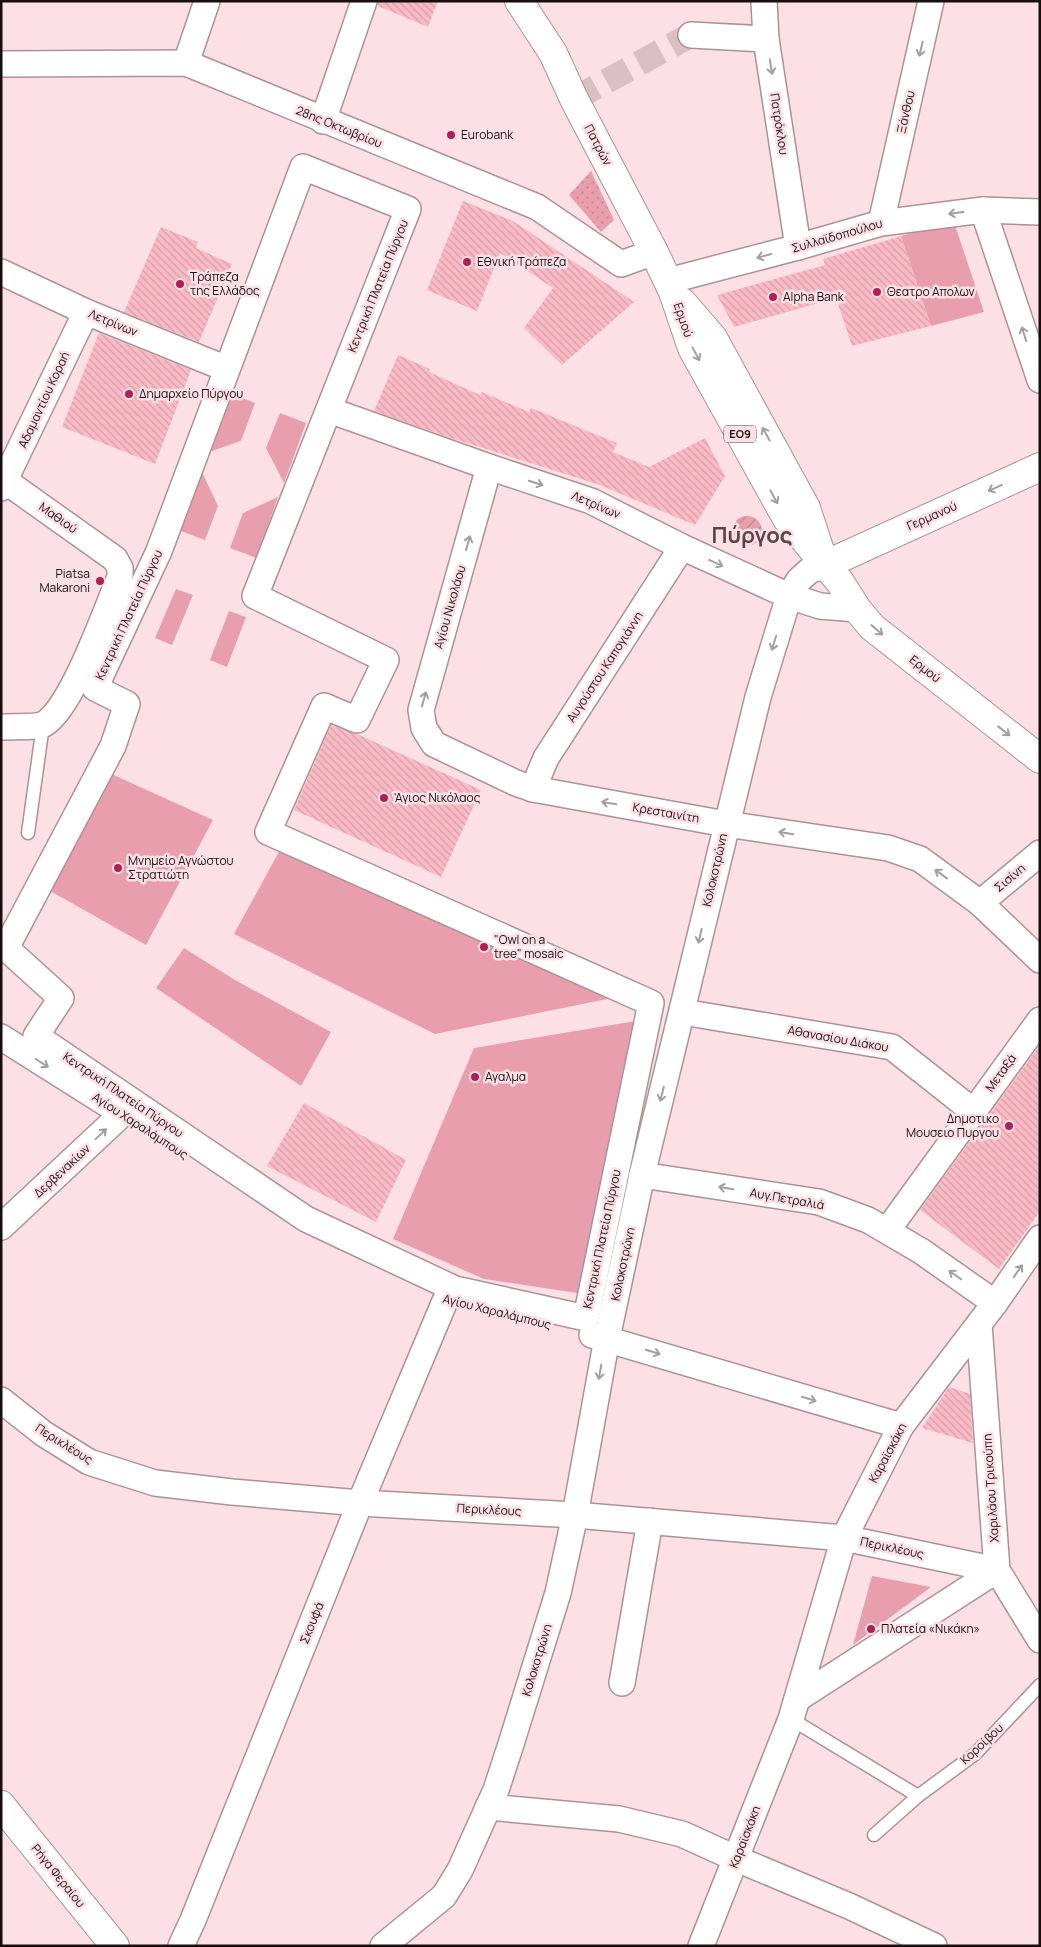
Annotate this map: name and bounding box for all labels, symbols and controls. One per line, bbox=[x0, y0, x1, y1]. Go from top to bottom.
one-way arrow bbox=[915, 40, 925, 56]
one-way arrow bbox=[766, 59, 776, 75]
street label: Ξάνθου bbox=[892, 89, 919, 135]
street label: Πατρόκλου bbox=[766, 92, 793, 156]
street label: 28ης Οκτωβρίου bbox=[293, 101, 385, 152]
street label: Πατρών bbox=[581, 121, 616, 168]
place label: Eurobank bbox=[461, 126, 514, 143]
marker: Eurobank bbox=[445, 129, 457, 141]
one-way arrow bbox=[949, 208, 965, 218]
street label: Συλλαϊδοπούλου bbox=[789, 214, 884, 257]
street label: Κεντρική Πλατεία Πύργου bbox=[343, 217, 412, 355]
one-way arrow bbox=[756, 252, 772, 261]
place label: Εθνική Τράπεζα bbox=[477, 253, 566, 270]
marker: Εθνική Τράπεζα bbox=[461, 256, 473, 268]
place label: Τράπεζα της Ελλάδος bbox=[190, 268, 260, 299]
marker: Τράπεζα της Ελλάδος bbox=[174, 278, 186, 290]
place label: Θεατρο Απολων bbox=[887, 283, 975, 300]
marker: Θεατρο Απολων bbox=[871, 286, 883, 298]
place label: Alpha Bank bbox=[783, 288, 845, 305]
marker: Alpha Bank bbox=[767, 291, 779, 303]
street label: Ερμού bbox=[670, 300, 697, 339]
street label: Λετρίνων bbox=[86, 305, 140, 340]
one-way arrow bbox=[1019, 326, 1029, 342]
one-way arrow bbox=[691, 347, 701, 362]
street label: Αδαμαντίου Κοραή bbox=[14, 349, 73, 451]
place label: Δημαρχείο Πύργου bbox=[139, 385, 243, 402]
marker: Δημαρχείο Πύργου bbox=[123, 388, 135, 400]
road number: ΕΟ9 bbox=[724, 426, 756, 442]
one-way arrow bbox=[761, 427, 771, 442]
one-way arrow bbox=[527, 478, 543, 488]
one-way arrow bbox=[988, 483, 1003, 493]
street label: Λετρίνων bbox=[569, 487, 623, 522]
one-way arrow bbox=[770, 489, 780, 503]
street label: Γερμανού bbox=[904, 497, 960, 534]
street label: Μαθιού bbox=[36, 498, 81, 537]
district label: Πύργος bbox=[711, 520, 793, 550]
one-way arrow bbox=[464, 535, 473, 551]
street label: Κεντρική Πλατεία Πύργου bbox=[91, 547, 166, 683]
one-way arrow bbox=[708, 559, 723, 568]
street label: Αγίου Νικολάου bbox=[430, 563, 470, 650]
place label: Piatsa Makaroni bbox=[39, 565, 90, 596]
marker: Piatsa Makaroni bbox=[94, 575, 106, 587]
street label: Αυγούστου Καπογιάννη bbox=[562, 608, 647, 725]
one-way arrow bbox=[870, 624, 883, 636]
one-way arrow bbox=[769, 635, 779, 651]
street label: Ερμού bbox=[906, 651, 944, 686]
one-way arrow bbox=[419, 691, 429, 707]
one-way arrow bbox=[997, 725, 1010, 736]
place label: 'Αγιος Νικόλαος bbox=[394, 789, 481, 806]
marker: 'Αγιος Νικόλαος bbox=[378, 792, 390, 804]
one-way arrow bbox=[601, 797, 617, 807]
street label: Κρεσταινίτη bbox=[631, 798, 701, 827]
one-way arrow bbox=[779, 828, 795, 838]
street label: Κολοκοτρώνη bbox=[698, 832, 731, 908]
place label: Μνημείο Αγνώστου Στρατιώτη bbox=[128, 852, 234, 883]
street label: Σισίνη bbox=[990, 860, 1029, 896]
marker: Μνημείο Αγνώστου Στρατιώτη bbox=[112, 862, 124, 874]
one-way arrow bbox=[934, 869, 948, 879]
one-way arrow bbox=[695, 928, 704, 944]
place label: "Owl on a tree" mosaic bbox=[494, 931, 564, 962]
marker: "Owl on a tree" mosaic bbox=[478, 941, 490, 953]
street label: Αθανασίου Διάκου bbox=[786, 1021, 890, 1056]
street label: Κεντρική Πλατεία Πύργου bbox=[60, 1048, 187, 1141]
street label: Μεταξά bbox=[981, 1050, 1020, 1095]
one-way arrow bbox=[35, 1059, 49, 1069]
place label: Αγαλμα bbox=[485, 1068, 526, 1085]
marker: Αγαλμα bbox=[469, 1071, 481, 1083]
one-way arrow bbox=[657, 1086, 666, 1102]
street label: Αγίου Χαραλάμπους bbox=[89, 1088, 192, 1163]
place label: Δημοτικο Μουσειο Πυργου bbox=[906, 1110, 999, 1141]
marker: Δημοτικο Μουσειο Πυργου bbox=[1003, 1120, 1015, 1132]
one-way arrow bbox=[95, 1128, 107, 1140]
street label: Δερβενακίων bbox=[30, 1140, 94, 1201]
street label: Κεντρική Πλατεία Πύργου bbox=[578, 1168, 625, 1310]
one-way arrow bbox=[718, 1183, 734, 1193]
street label: Αυγ.Πετραλιά bbox=[749, 1184, 826, 1213]
street label: Κολοκοτρώνη bbox=[606, 1226, 639, 1302]
one-way arrow bbox=[1013, 1264, 1023, 1278]
one-way arrow bbox=[949, 1270, 963, 1280]
street label: Αγίου Χαραλάμπους bbox=[441, 1290, 553, 1333]
one-way arrow bbox=[645, 1348, 661, 1358]
one-way arrow bbox=[595, 1364, 605, 1380]
one-way arrow bbox=[801, 1394, 817, 1404]
street label: Περικλέους bbox=[32, 1419, 96, 1468]
street label: Καραϊσκάκη bbox=[865, 1420, 910, 1486]
street label: Χαριλάου Τρικούπη bbox=[978, 1433, 1003, 1543]
street label: Περικλέους bbox=[456, 1499, 522, 1520]
street label: Περικλέους bbox=[859, 1532, 926, 1563]
street label: Σκουφά bbox=[295, 1599, 328, 1646]
place label: Πλατεία «Νικάκη» bbox=[881, 1620, 980, 1637]
street label: Κολοκοτρώνη bbox=[517, 1622, 556, 1698]
marker: Πλατεία «Νικάκη» bbox=[865, 1623, 877, 1635]
street label: Κοροίβου bbox=[956, 1719, 1007, 1768]
street label: Καραϊσκάκη bbox=[725, 1803, 764, 1871]
street label: Ρήγα Φεραίου bbox=[28, 1840, 89, 1911]

